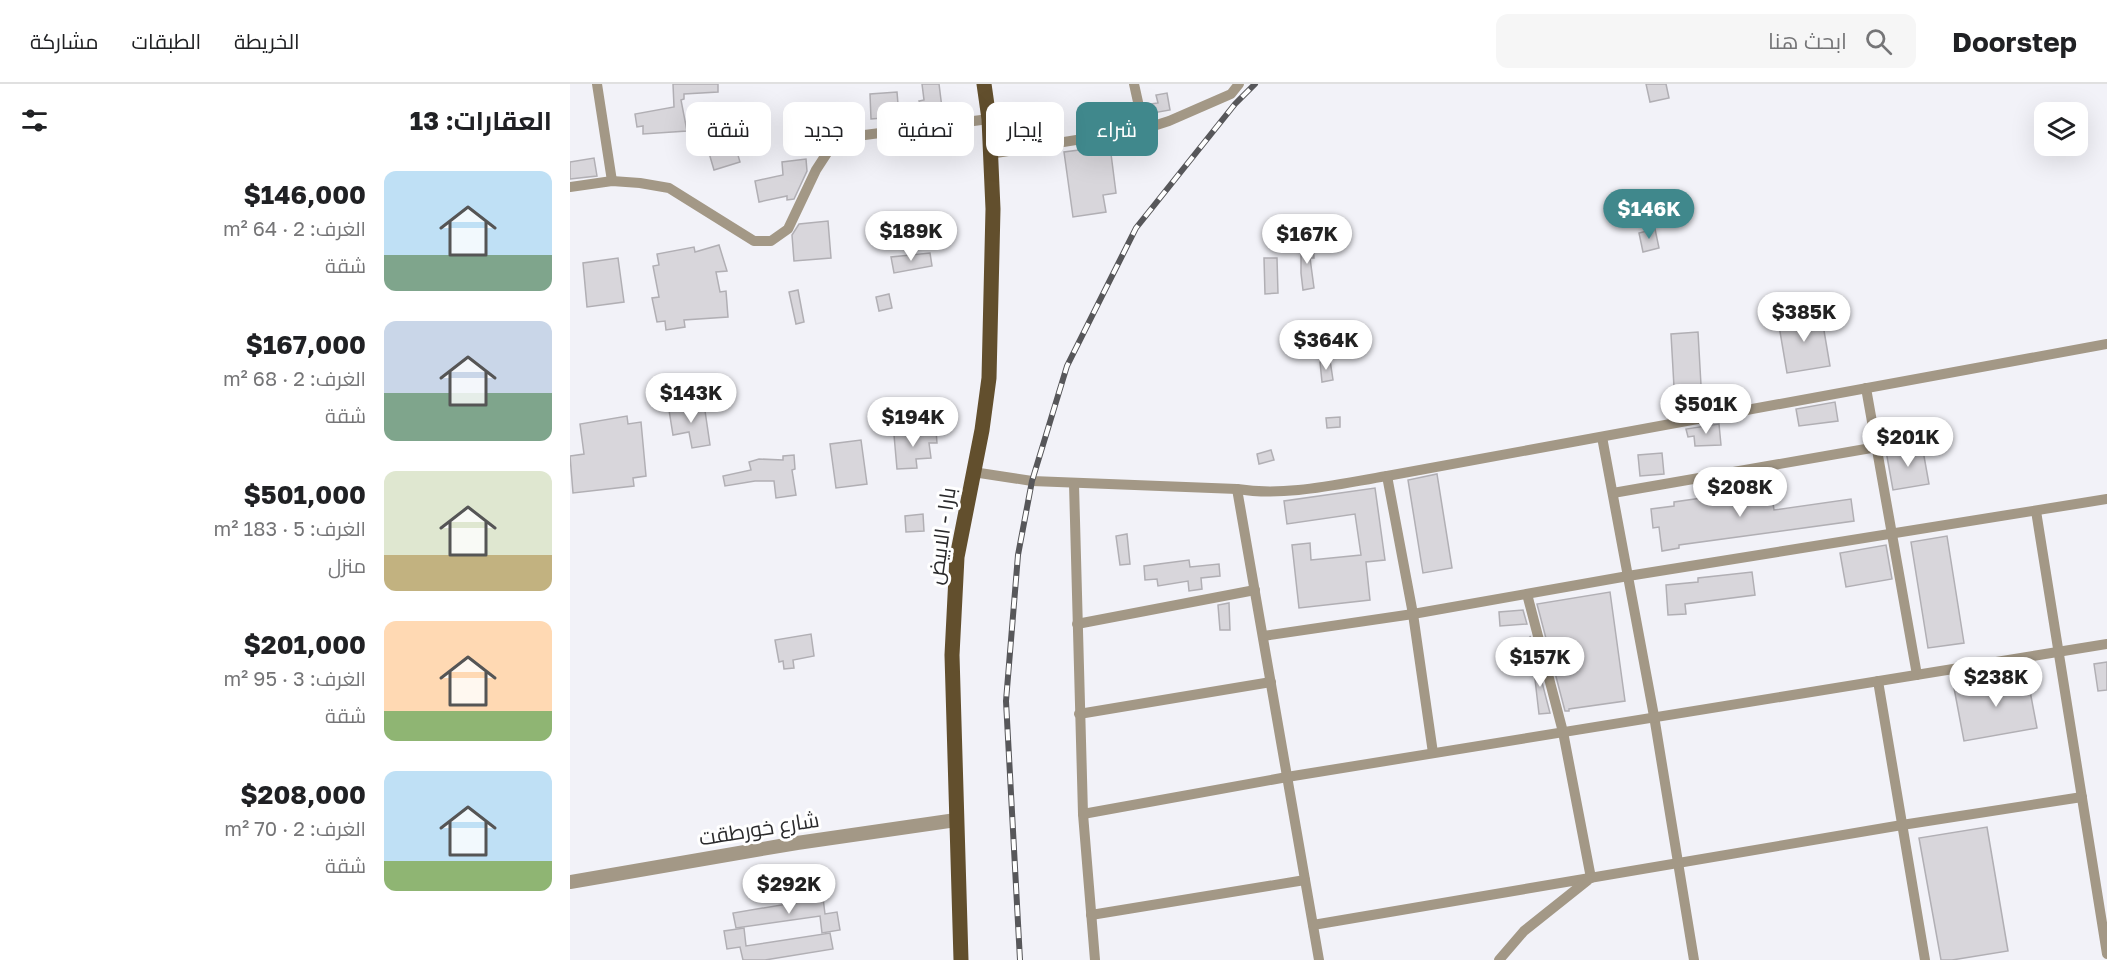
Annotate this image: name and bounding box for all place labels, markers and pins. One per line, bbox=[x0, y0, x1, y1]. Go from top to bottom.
pin: $146K bbox=[1607, 189, 1691, 240]
pin: $189K bbox=[869, 211, 953, 262]
pin: $167K bbox=[1265, 214, 1349, 265]
pin: $385K bbox=[1762, 292, 1846, 343]
pin: $364K bbox=[1284, 320, 1368, 371]
pin: $143K bbox=[649, 373, 733, 424]
pin: $501K bbox=[1664, 384, 1748, 435]
pin: $194K bbox=[871, 397, 955, 448]
pin: $201K bbox=[1866, 417, 1950, 468]
pin: $208K bbox=[1698, 467, 1782, 518]
pin: $157K bbox=[1498, 637, 1582, 688]
pin: $238K bbox=[1954, 657, 2038, 708]
pin: $292K bbox=[747, 864, 831, 915]

